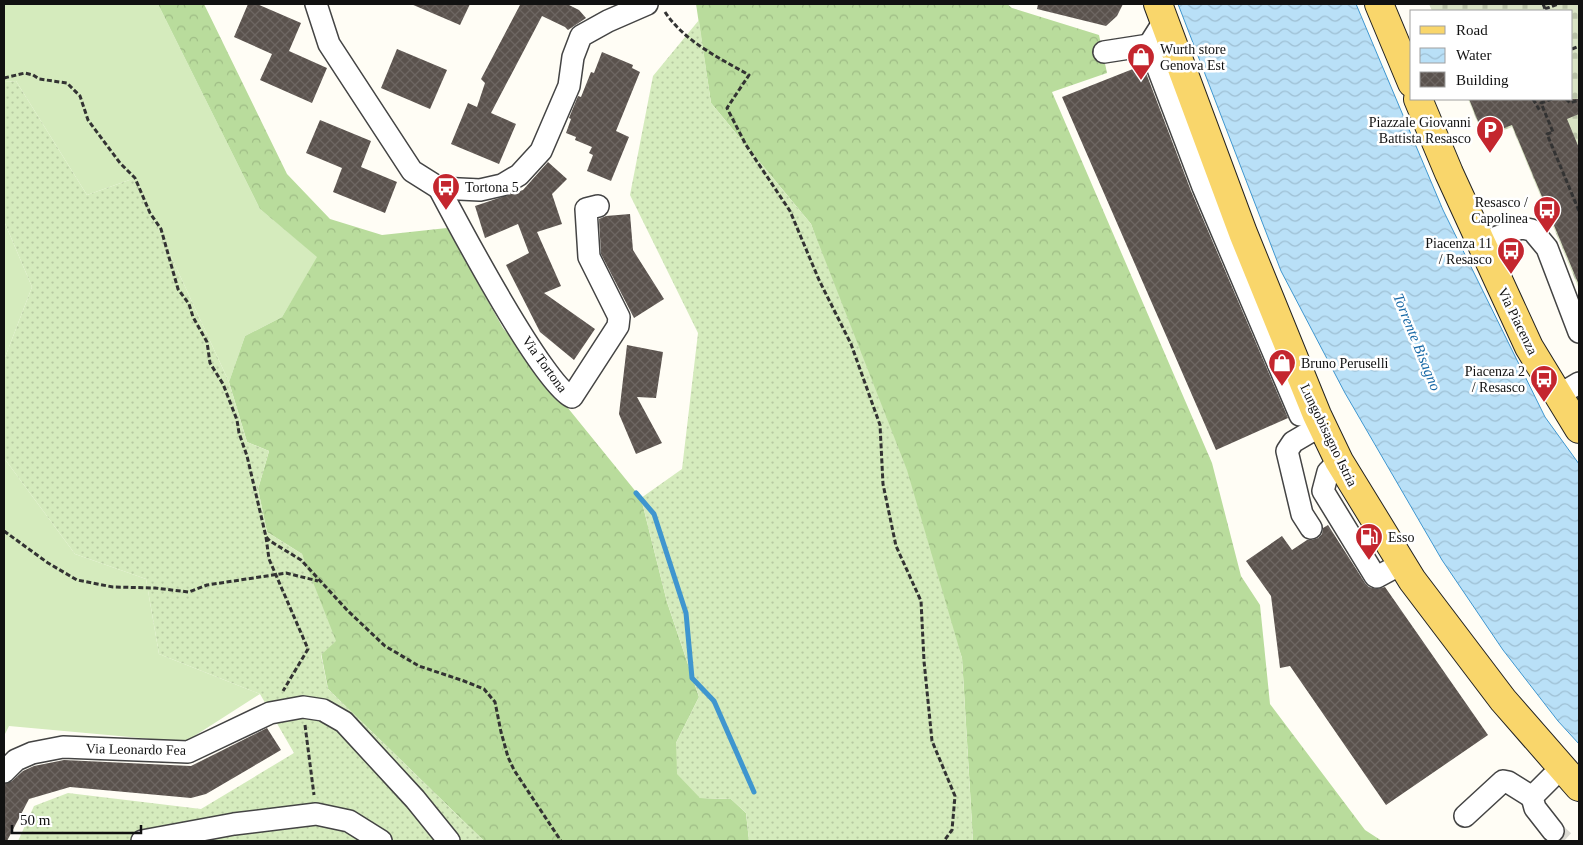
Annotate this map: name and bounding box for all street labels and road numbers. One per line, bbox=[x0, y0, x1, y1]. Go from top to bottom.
street label: Via Piacenza bbox=[1495, 285, 1541, 358]
street label: Via Tortona bbox=[519, 333, 571, 396]
street label: Lungobisagno Istria bbox=[1297, 381, 1360, 490]
street label: Via Leonardo Fea bbox=[86, 741, 187, 758]

